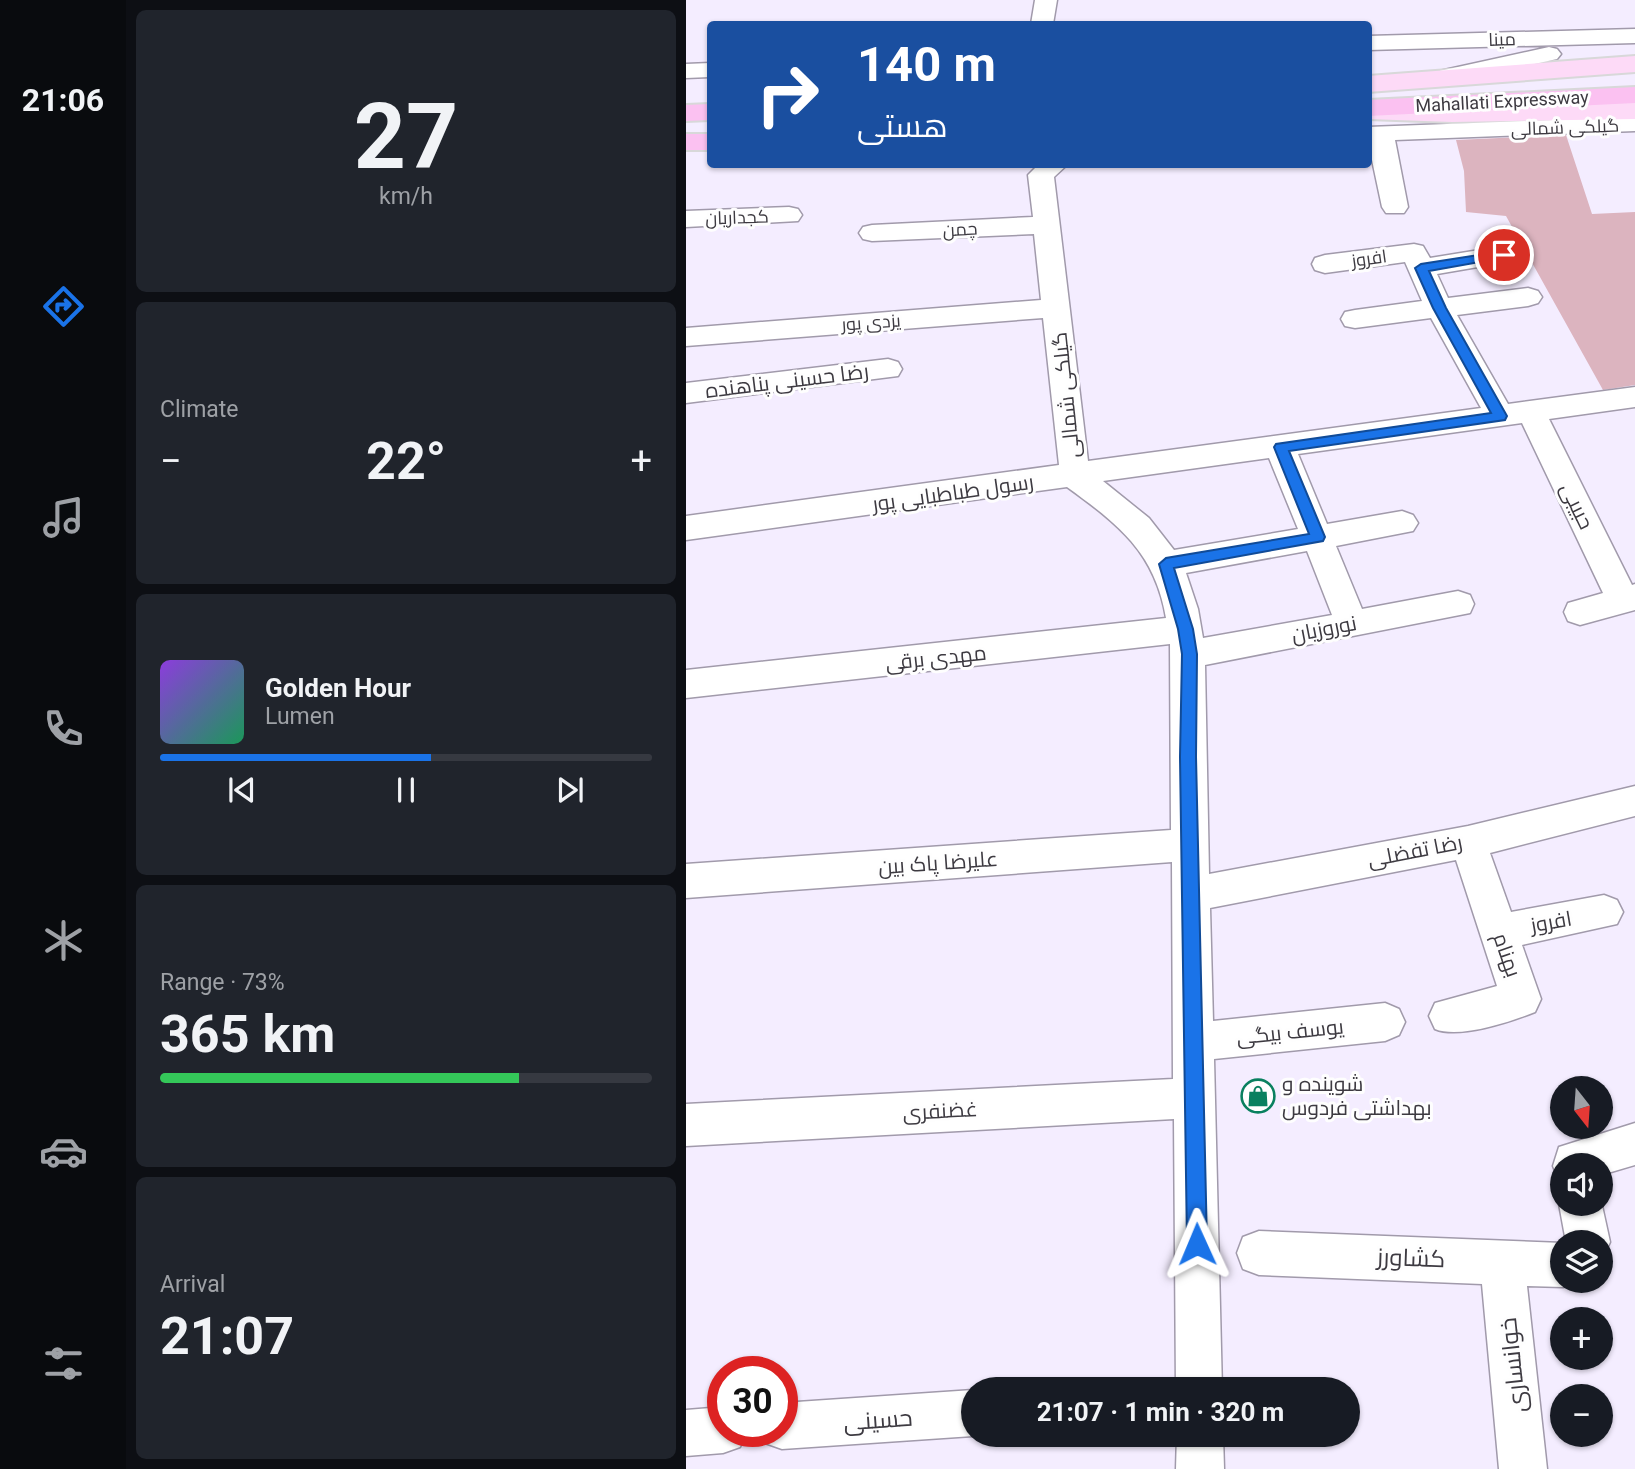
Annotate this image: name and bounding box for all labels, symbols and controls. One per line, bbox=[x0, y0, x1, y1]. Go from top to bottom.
street label: مینا bbox=[1488, 28, 1516, 50]
text: 140 m bbox=[857, 36, 996, 93]
icon: right bbox=[742, 49, 833, 140]
text: 21:06 bbox=[22, 81, 104, 119]
text: 27 bbox=[354, 84, 458, 190]
street label: Mahallati Expressway bbox=[1415, 86, 1590, 116]
text: هستی bbox=[857, 107, 948, 145]
street label: گيلکی شمالی bbox=[1510, 115, 1620, 140]
text: km/h bbox=[379, 183, 433, 210]
street label: کجداریان bbox=[705, 205, 769, 230]
street label: چمن bbox=[942, 218, 978, 242]
pin bbox=[1474, 225, 1534, 285]
icon: arrive bbox=[1485, 236, 1523, 274]
street label: افروز bbox=[1349, 245, 1388, 272]
icon: directions bbox=[39, 282, 88, 331]
street label: یزدی پور bbox=[840, 309, 902, 337]
street label: گيلکی شمالی bbox=[1047, 331, 1086, 459]
street label: رضا حسینی پناهنده bbox=[704, 359, 870, 405]
text: Climate bbox=[160, 396, 239, 423]
text: 22° bbox=[366, 431, 446, 492]
text: − bbox=[160, 439, 182, 483]
text: + bbox=[630, 439, 652, 483]
street label: رسول طباطبایی پور bbox=[870, 470, 1036, 518]
street label: حبیبی bbox=[1555, 479, 1598, 534]
icon: music bbox=[39, 493, 88, 542]
street label: نوروزیان bbox=[1289, 611, 1359, 648]
street label: مهدی برقی bbox=[884, 641, 988, 676]
text: Golden Hour bbox=[265, 673, 411, 703]
text: Lumen bbox=[265, 703, 335, 730]
icon: phone bbox=[39, 704, 88, 753]
icon: previous bbox=[223, 771, 261, 809]
icon: pause bbox=[387, 771, 425, 809]
icon: next bbox=[551, 771, 589, 809]
street label: رضا تفضلی bbox=[1366, 830, 1465, 873]
street label: علیرضا پاک بین bbox=[877, 847, 999, 881]
street label: افروز bbox=[1527, 907, 1574, 938]
icon: climate bbox=[39, 916, 88, 965]
street label: بهنام bbox=[1486, 930, 1526, 981]
text: Range · 73% bbox=[160, 969, 285, 996]
text: 365 km bbox=[160, 1004, 335, 1065]
street label: یوسف بیگی bbox=[1235, 1014, 1345, 1051]
place label: شوینده و بهداشتی فردوس bbox=[1282, 1072, 1432, 1121]
north arrow bbox=[1550, 1076, 1614, 1139]
map controls bbox=[1550, 1076, 1613, 1447]
shop icon: شوینده و بهداشتی فردوس bbox=[1239, 1077, 1277, 1115]
street label: غضنفری bbox=[902, 1097, 978, 1126]
icon: car bbox=[39, 1127, 88, 1176]
button: sound bbox=[1550, 1153, 1613, 1216]
position arrow bbox=[1160, 1207, 1234, 1281]
button: layers bbox=[1550, 1230, 1613, 1293]
street label: کشاورز bbox=[1374, 1243, 1446, 1273]
text: Arrival bbox=[160, 1271, 225, 1298]
text: 21:07 bbox=[160, 1306, 294, 1367]
button: + bbox=[1550, 1307, 1613, 1370]
street label: خوانساری bbox=[1494, 1316, 1532, 1414]
icon: filters bbox=[39, 1339, 88, 1388]
speed limit sign: 30 bbox=[707, 1356, 798, 1447]
button: − bbox=[1550, 1384, 1613, 1447]
text: 21:07 · 1 min · 320 m bbox=[1037, 1397, 1284, 1427]
street label: حسینی bbox=[842, 1404, 914, 1436]

